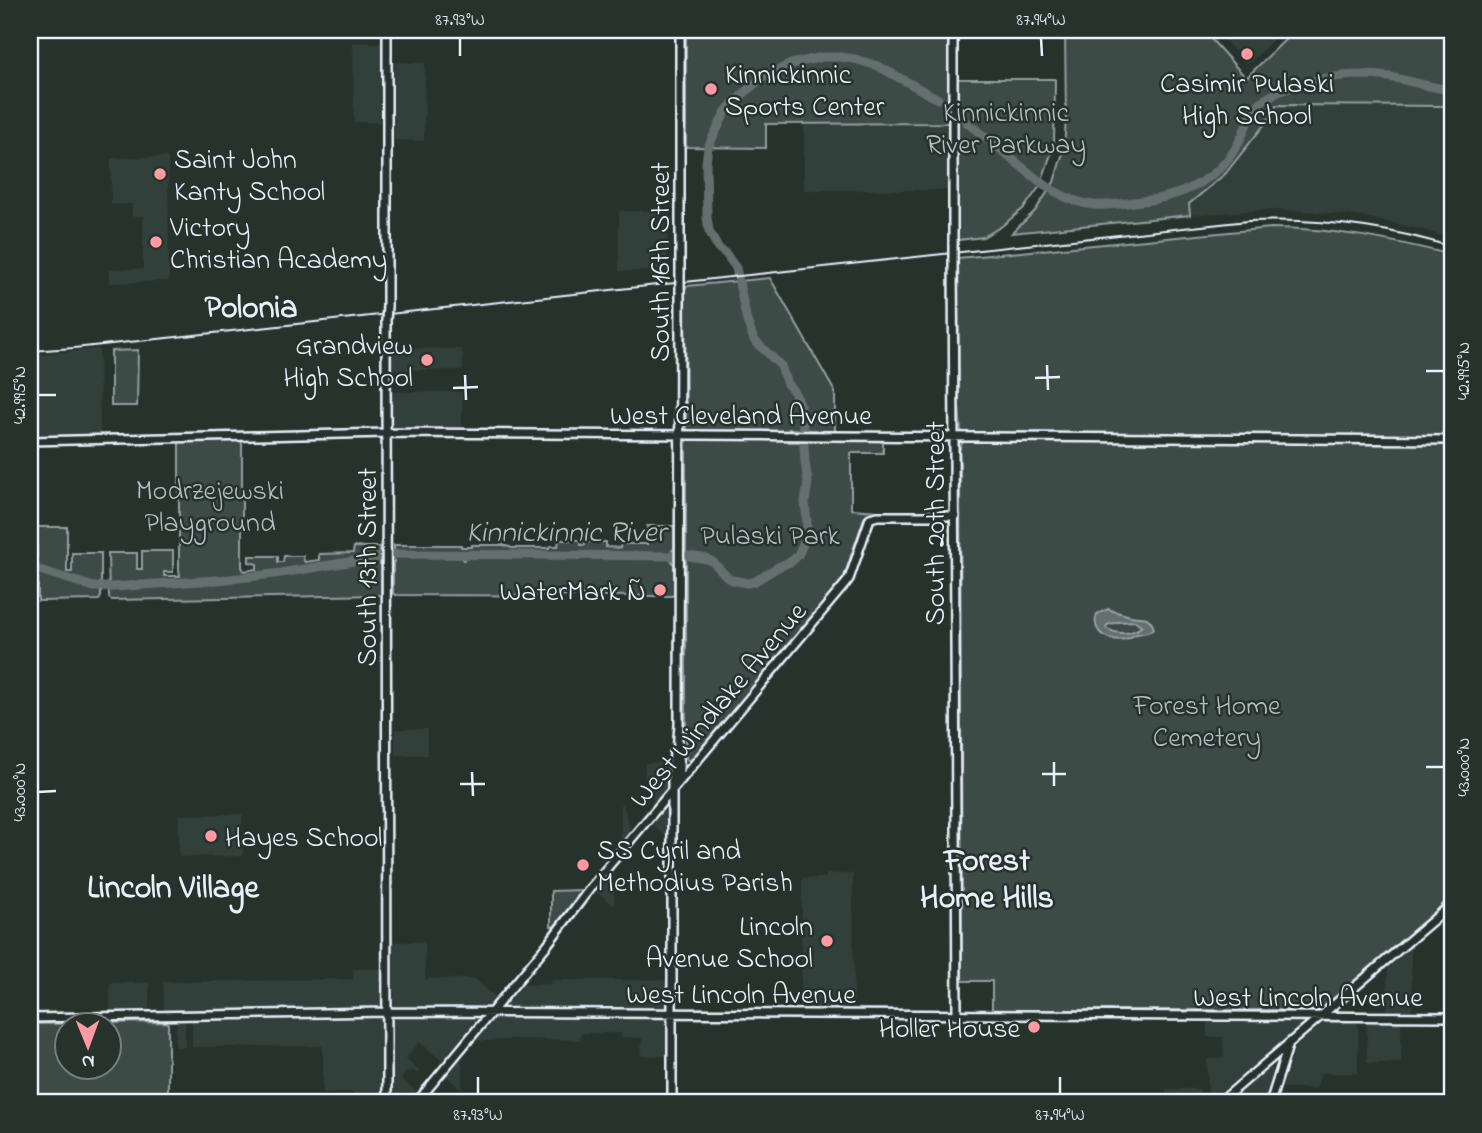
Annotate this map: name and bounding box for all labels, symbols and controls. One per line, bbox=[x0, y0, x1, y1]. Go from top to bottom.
text: 87.93°W bbox=[435, 8, 485, 34]
text: 87.94°W bbox=[1016, 8, 1066, 34]
marker: Casimir Pulaski High School bbox=[1239, 46, 1255, 62]
place label: Kinnickinnic Sports Center bbox=[725, 56, 885, 129]
place label: Casimir Pulaski High School bbox=[1160, 65, 1334, 138]
marker: Kinnickinnic Sports Center bbox=[703, 81, 719, 97]
park label: Kinnickinnic River Parkway bbox=[926, 94, 1086, 167]
place label: Saint John Kanty School bbox=[174, 141, 325, 214]
street label: South 16th Street bbox=[642, 162, 683, 362]
marker: Saint John Kanty School bbox=[152, 166, 168, 182]
place label: Victory Christian Academy bbox=[169, 209, 387, 282]
marker: Victory Christian Academy bbox=[148, 234, 164, 250]
district label: Polonia bbox=[204, 286, 298, 333]
place label: Grandview High School bbox=[283, 327, 413, 400]
text: 42.995°N bbox=[1452, 342, 1478, 400]
marker: Grandview High School bbox=[419, 352, 435, 368]
text: 42.995°N bbox=[8, 366, 34, 424]
street label: West Cleveland Avenue bbox=[610, 397, 872, 438]
street label: South 20th Street bbox=[917, 421, 958, 625]
street label: South 13th Street bbox=[349, 468, 390, 666]
park label: Modrzejewski Playground bbox=[136, 472, 284, 545]
water label: Kinnickinnic River bbox=[466, 512, 670, 556]
park label: Pulaski Park bbox=[700, 517, 840, 558]
place label: WaterMark Ñ bbox=[500, 573, 646, 614]
marker: WaterMark Ñ bbox=[652, 582, 668, 598]
street label: West Windlake Avenue bbox=[621, 594, 819, 818]
park label: Forest Home Cemetery bbox=[1132, 687, 1281, 760]
text: 43.000°N bbox=[1452, 738, 1478, 796]
text: 43.000°N bbox=[8, 763, 34, 821]
place label: Hayes School bbox=[225, 819, 382, 860]
marker: Hayes School bbox=[203, 828, 219, 844]
place label: SS Cyril and Methodius Parish bbox=[597, 832, 793, 905]
district label: Forest Home Hills bbox=[920, 839, 1054, 923]
marker: SS Cyril and Methodius Parish bbox=[575, 857, 591, 873]
district label: Lincoln Village bbox=[87, 866, 260, 914]
place label: Lincoln Avenue School bbox=[646, 908, 813, 981]
marker: Lincoln Avenue School bbox=[819, 933, 835, 949]
street label: West Lincoln Avenue bbox=[626, 976, 856, 1017]
street label: West Lincoln Avenue bbox=[1193, 979, 1423, 1020]
north arrow bbox=[52, 1010, 122, 1080]
place label: Holler House bbox=[879, 1010, 1020, 1051]
marker: Holler House bbox=[1026, 1019, 1042, 1035]
text: N bbox=[81, 1047, 95, 1074]
text: 87.93°W bbox=[453, 1103, 503, 1129]
text: 87.94°W bbox=[1035, 1103, 1085, 1129]

